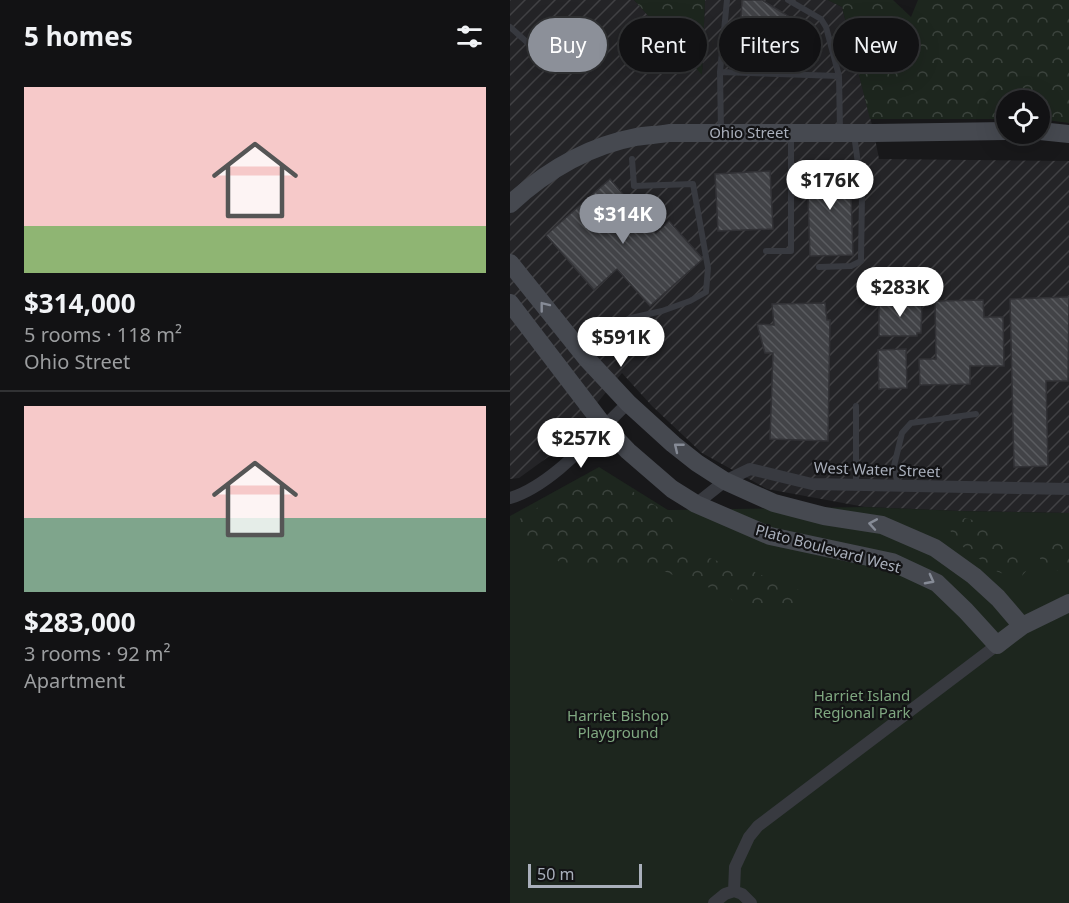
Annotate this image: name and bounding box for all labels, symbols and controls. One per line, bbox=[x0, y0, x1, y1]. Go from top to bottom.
text: 5 homes bbox=[24, 18, 133, 54]
chip: Buy bbox=[528, 18, 607, 72]
chip: Rent bbox=[619, 18, 707, 72]
chip: Filters bbox=[719, 18, 821, 72]
chip: New bbox=[833, 18, 919, 72]
icon: filters bbox=[453, 20, 486, 53]
map controls bbox=[996, 90, 1050, 144]
button: locate bbox=[996, 90, 1050, 144]
street label: Ohio Street bbox=[709, 122, 789, 142]
icon: home bbox=[201, 126, 309, 234]
pin: $176K bbox=[788, 160, 872, 211]
text: $176K bbox=[800, 166, 860, 193]
pin: $314K bbox=[581, 194, 665, 245]
text: $314K bbox=[593, 200, 653, 227]
pin: $283K bbox=[858, 267, 942, 318]
text: $283K bbox=[870, 273, 930, 300]
text: $314,000 bbox=[24, 285, 136, 321]
one-way arrow bbox=[540, 302, 551, 313]
pin: $591K bbox=[579, 317, 663, 368]
text: 5 rooms · 118 m² bbox=[24, 321, 182, 348]
text: $591K bbox=[591, 323, 651, 350]
text: Ohio Street bbox=[24, 348, 130, 375]
pin: $257K bbox=[539, 418, 623, 469]
text: $257K bbox=[551, 424, 611, 451]
one-way arrow bbox=[674, 444, 685, 455]
icon: home bbox=[201, 445, 309, 553]
street label: West Water Street bbox=[813, 457, 941, 481]
one-way arrow bbox=[868, 518, 878, 531]
street label: Plato Boulevard West bbox=[753, 519, 904, 577]
one-way arrow bbox=[923, 573, 934, 585]
text: $283,000 bbox=[24, 604, 136, 640]
text: 3 rooms · 92 m² bbox=[24, 640, 171, 667]
text: Apartment bbox=[24, 667, 125, 694]
park label: Harriet Island Regional Park bbox=[813, 685, 911, 722]
park label: Harriet Bishop Playground bbox=[567, 705, 669, 742]
scale bar bbox=[528, 861, 642, 888]
text: 50 m bbox=[537, 863, 574, 885]

